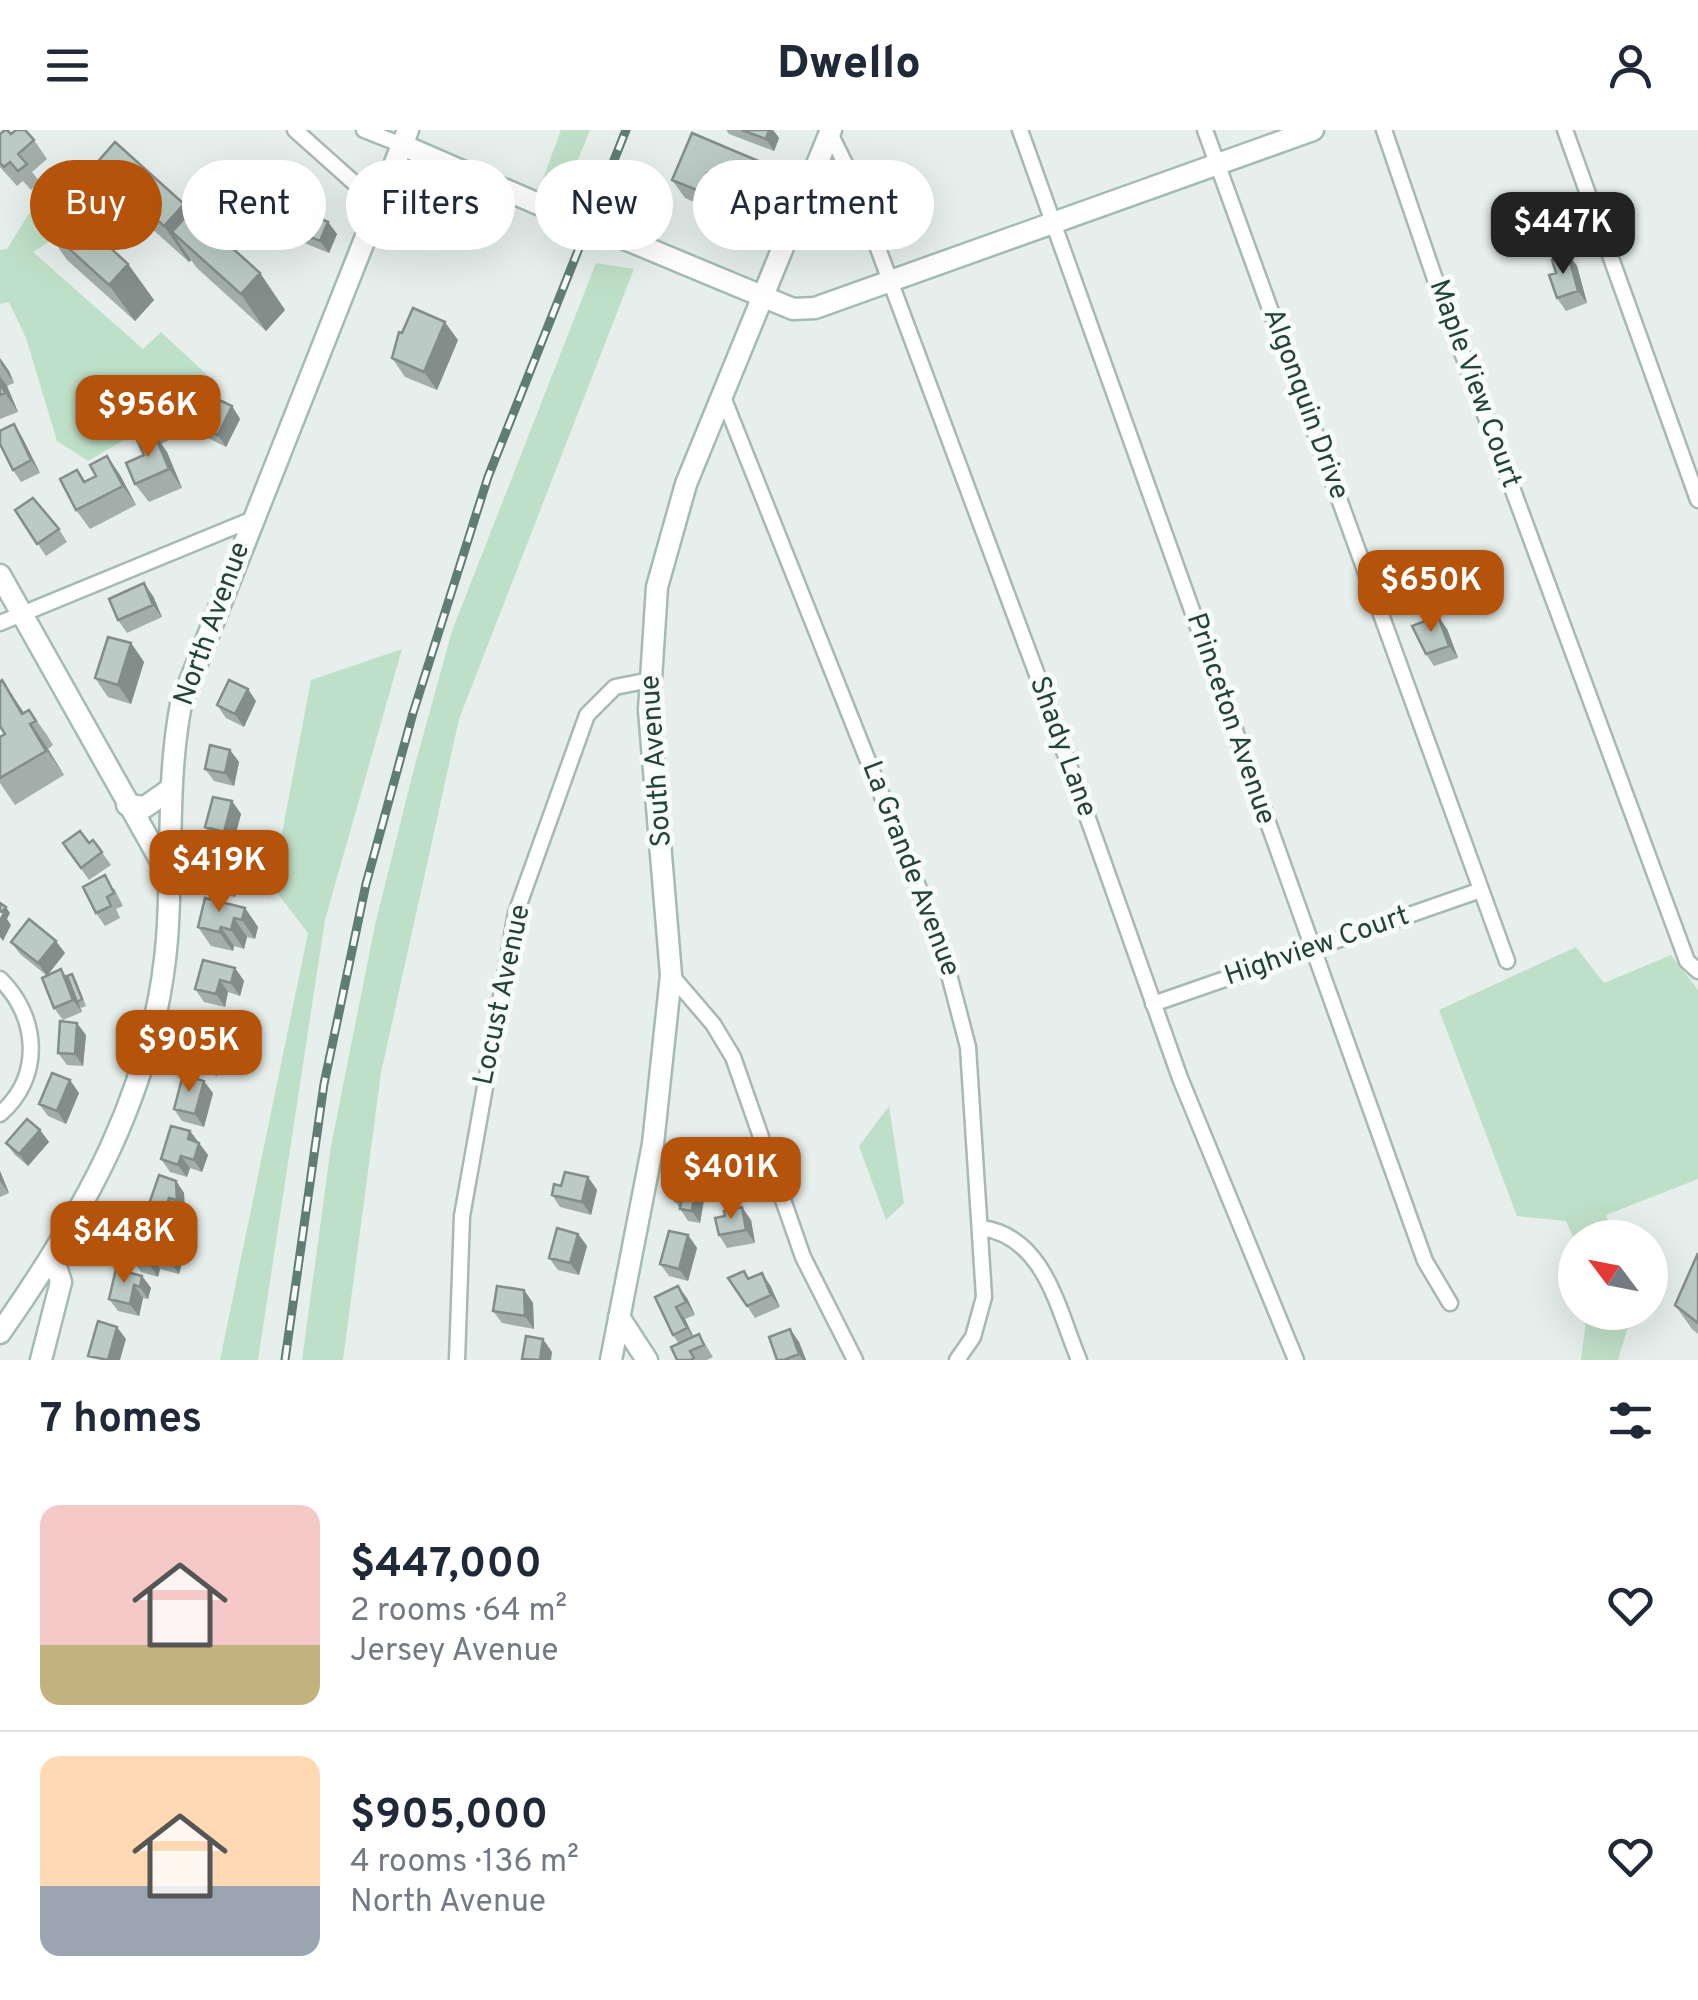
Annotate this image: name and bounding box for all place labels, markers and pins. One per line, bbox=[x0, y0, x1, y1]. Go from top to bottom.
pin: $447K bbox=[1493, 192, 1633, 277]
pin: $956K bbox=[78, 375, 218, 460]
pin: $650K bbox=[1361, 550, 1501, 635]
pin: $419K bbox=[149, 830, 289, 915]
pin: $905K bbox=[119, 1010, 259, 1095]
pin: $401K bbox=[661, 1137, 801, 1222]
pin: $448K bbox=[54, 1201, 194, 1286]

